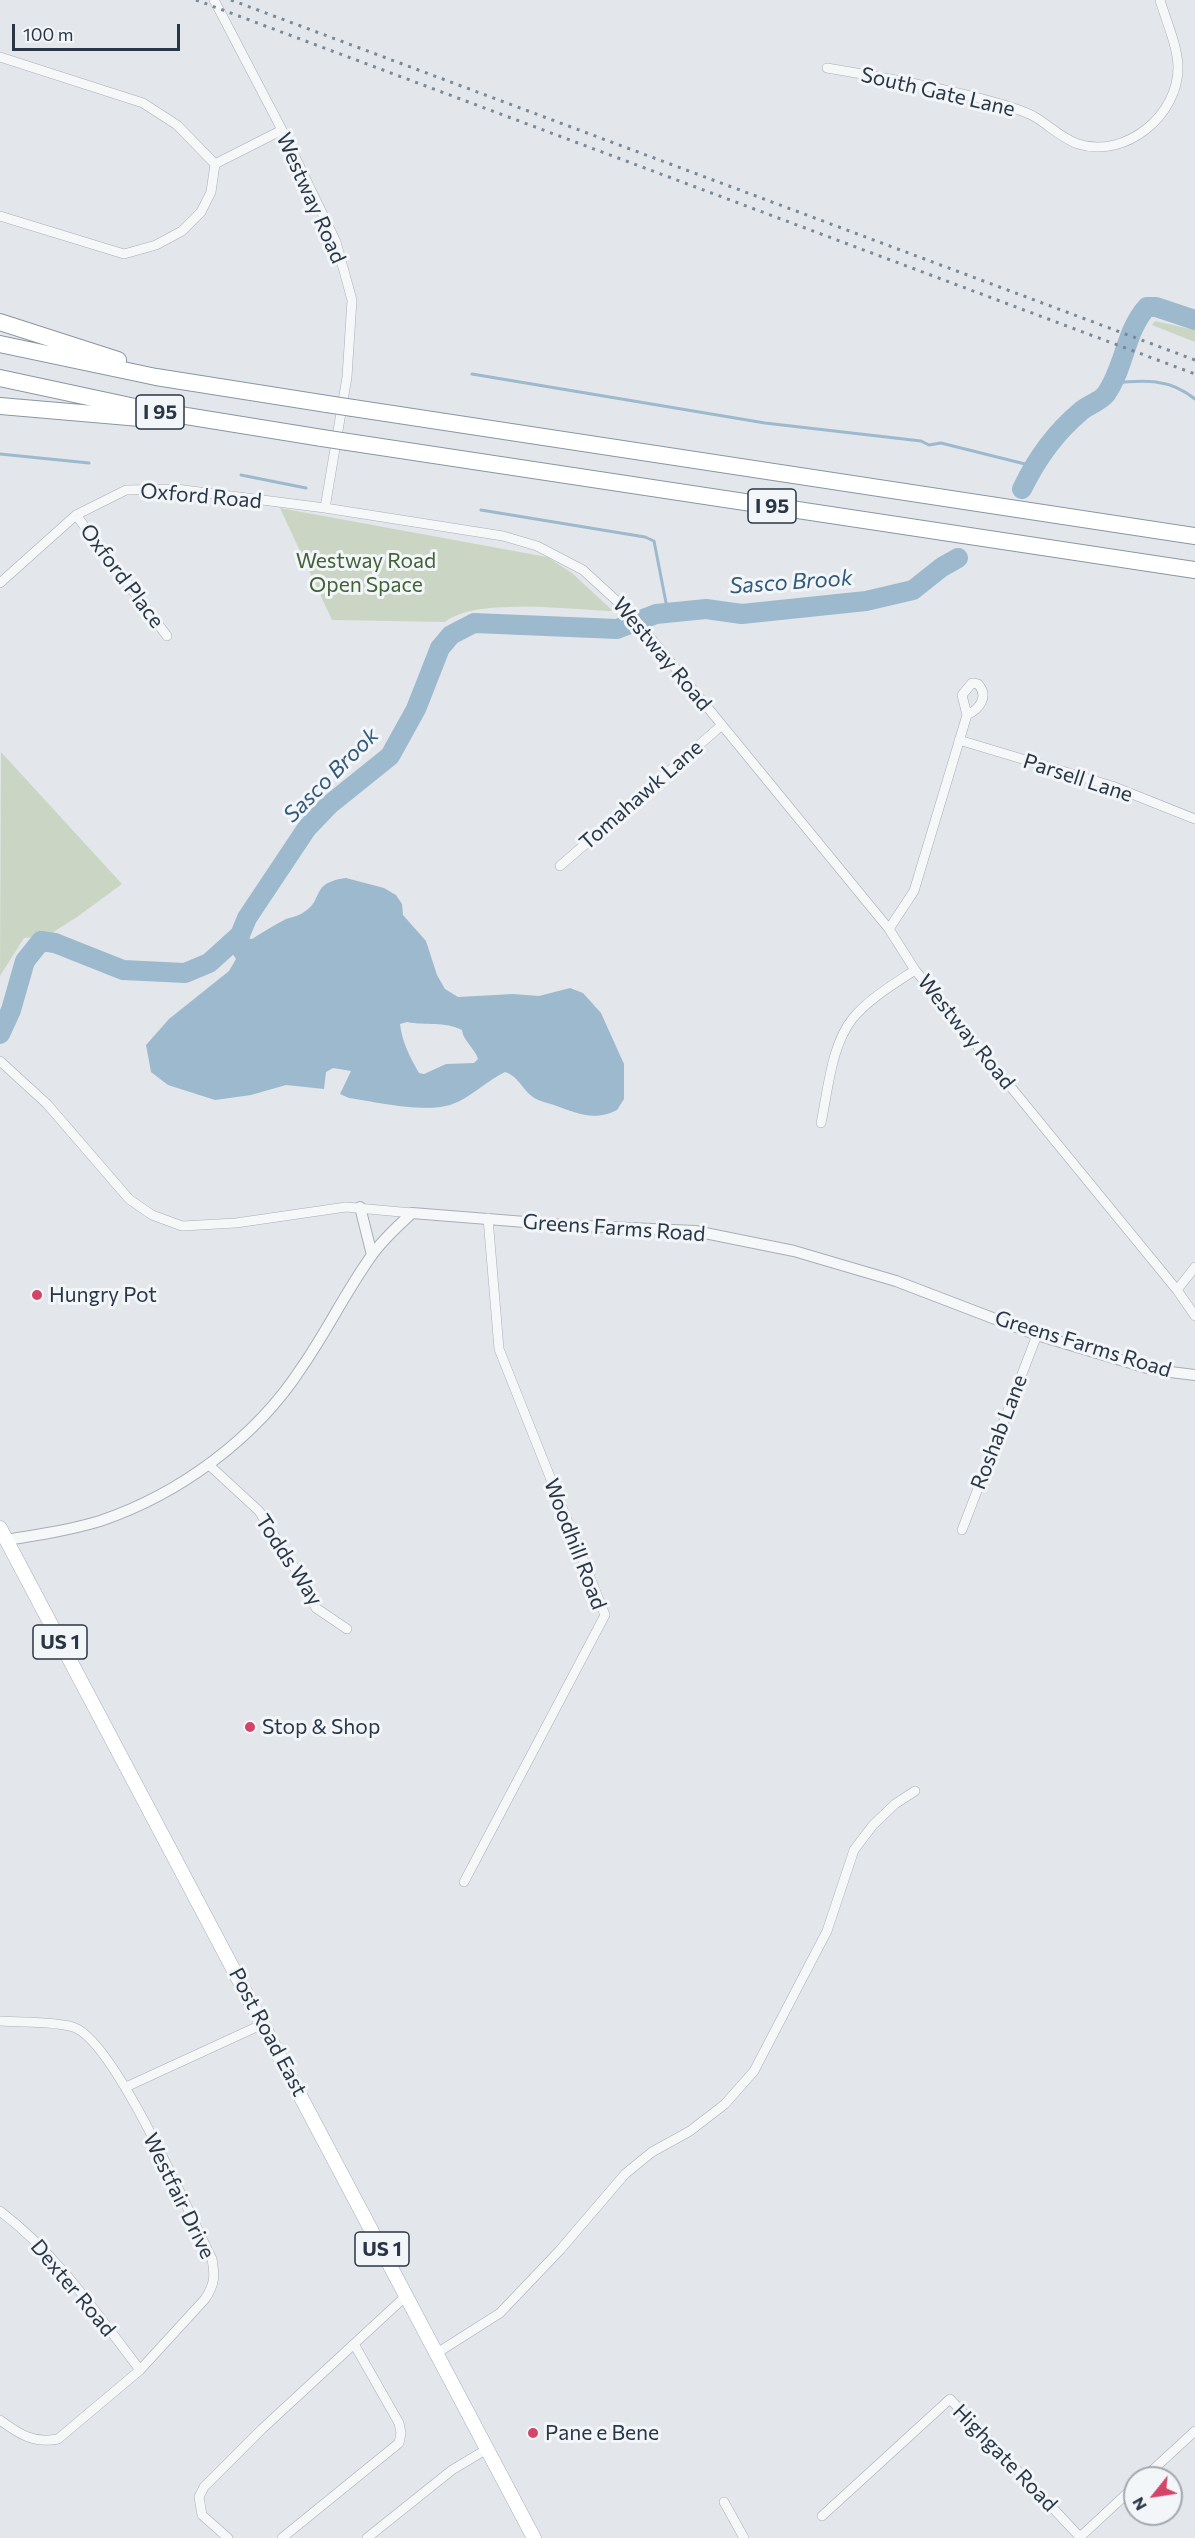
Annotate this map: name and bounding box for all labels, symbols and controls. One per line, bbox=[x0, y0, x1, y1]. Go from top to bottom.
scale bar bbox=[15, 12, 183, 50]
text: 100 m bbox=[23, 23, 73, 45]
street label: South Gate Lane bbox=[859, 62, 1017, 122]
street label: Westway Road bbox=[271, 129, 351, 267]
road number: I 95 bbox=[136, 395, 184, 429]
street label: Oxford Road bbox=[139, 478, 263, 514]
road number: I 95 bbox=[748, 489, 796, 523]
street label: Oxford Place bbox=[75, 519, 169, 633]
park label: Westway Road Open Space bbox=[296, 548, 436, 598]
water label: Sasco Brook bbox=[728, 565, 854, 599]
street label: Westway Road bbox=[607, 592, 717, 716]
water label: Sasco Brook bbox=[278, 722, 384, 828]
street label: Tomahawk Lane bbox=[574, 735, 708, 855]
street label: Parsell Lane bbox=[1020, 748, 1136, 808]
street label: Westway Road bbox=[912, 970, 1020, 1094]
street label: Greens Farms Road bbox=[522, 1209, 706, 1247]
place label: Hungry Pot bbox=[49, 1282, 157, 1308]
marker: Hungry Pot bbox=[30, 1288, 44, 1302]
street label: Greens Farms Road bbox=[992, 1305, 1174, 1383]
street label: Roshab Lane bbox=[966, 1371, 1032, 1493]
street label: Woodhill Road bbox=[538, 1475, 612, 1613]
street label: Todds Way bbox=[250, 1509, 328, 1611]
road number: US 1 bbox=[33, 1625, 87, 1659]
place label: Stop & Shop bbox=[262, 1714, 380, 1740]
marker: Stop & Shop bbox=[243, 1720, 257, 1734]
street label: Post Road East bbox=[224, 1963, 312, 2101]
street label: Westfair Drive bbox=[138, 2129, 220, 2263]
road number: US 1 bbox=[355, 2232, 409, 2266]
street label: Dexter Road bbox=[25, 2234, 121, 2342]
street label: Highgate Road bbox=[948, 2399, 1062, 2517]
place label: Pane e Bene bbox=[545, 2420, 659, 2446]
marker: Pane e Bene bbox=[526, 2426, 540, 2440]
north arrow bbox=[1123, 2466, 1183, 2526]
text: N bbox=[1127, 2494, 1150, 2514]

